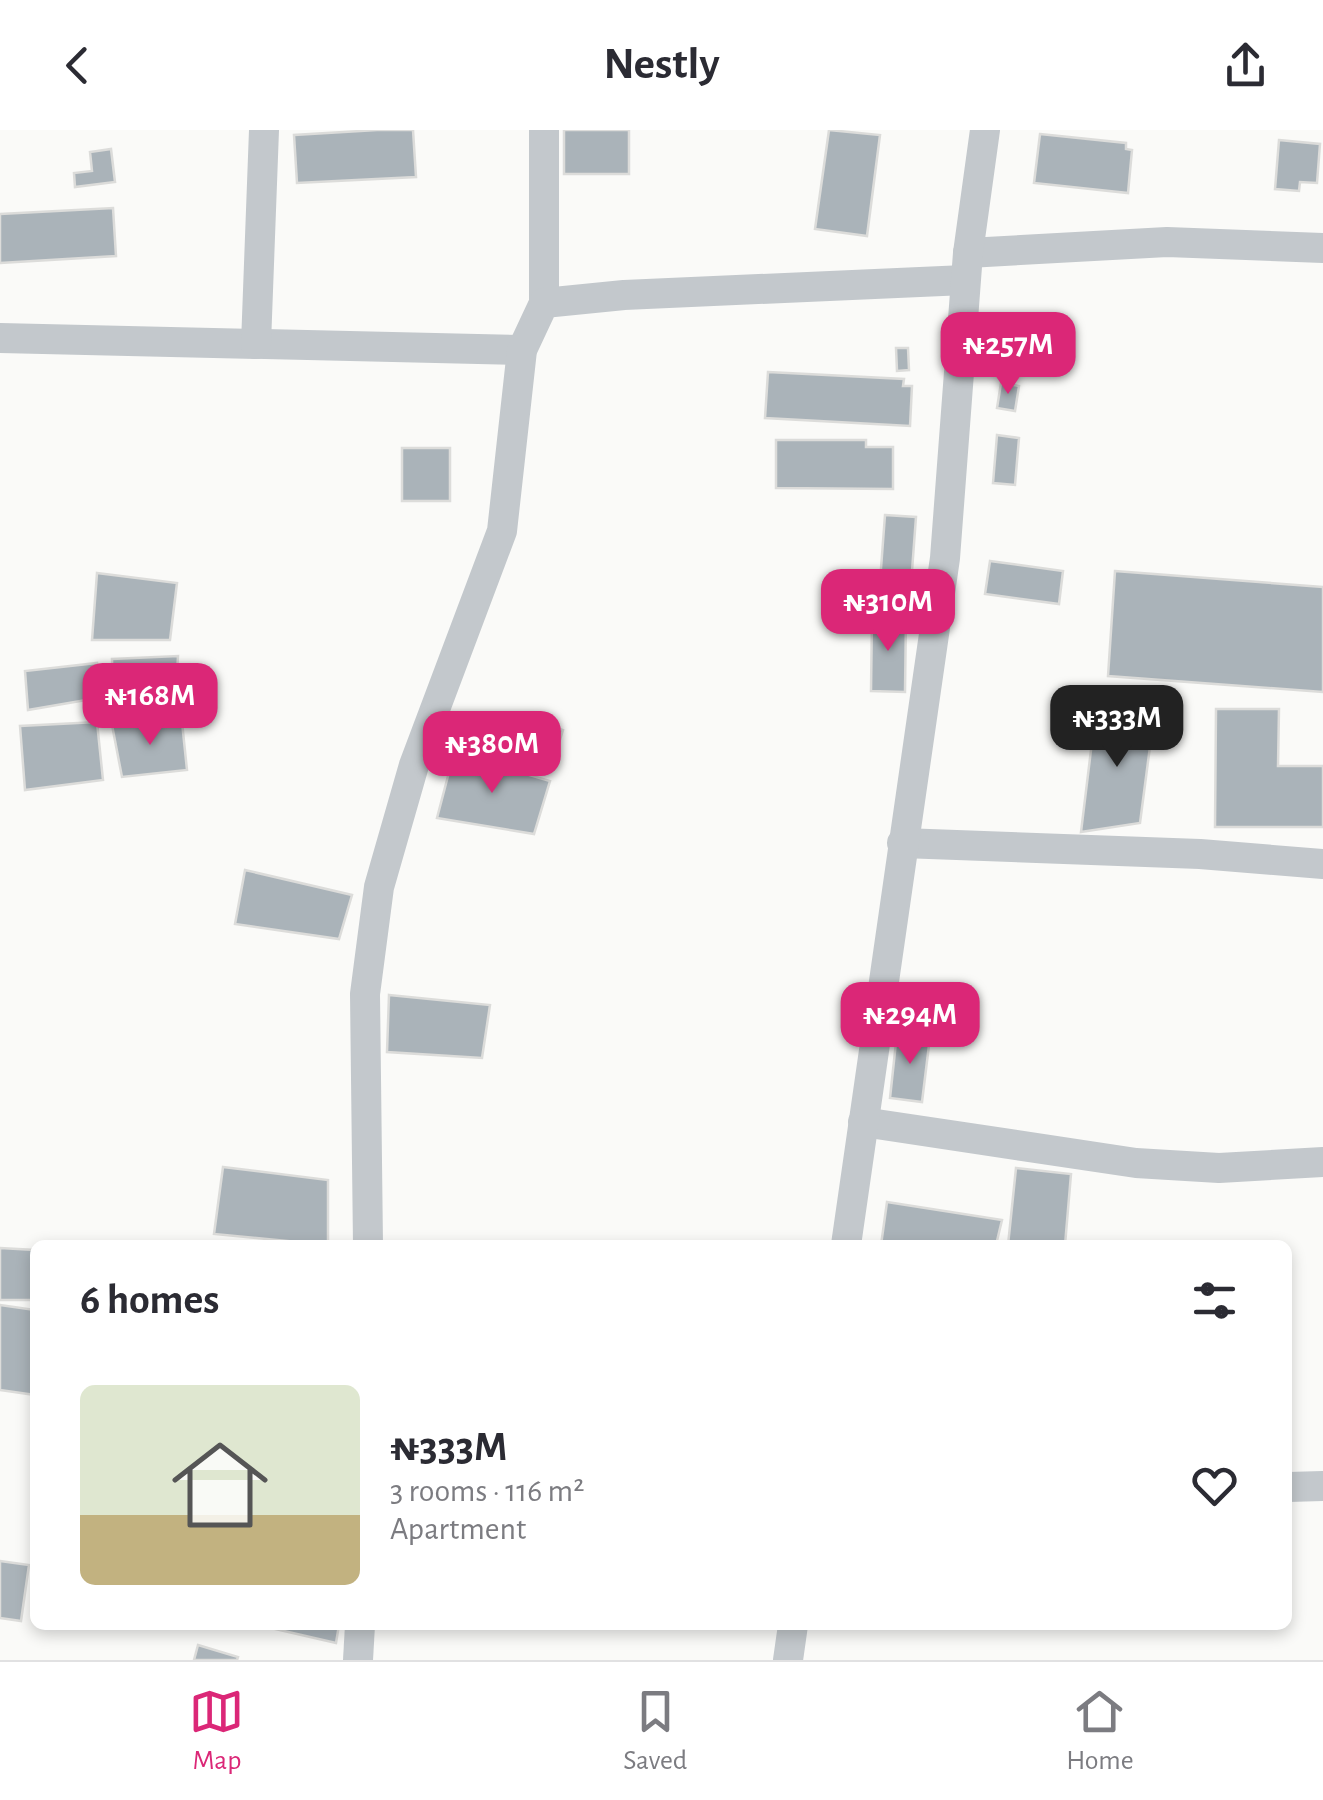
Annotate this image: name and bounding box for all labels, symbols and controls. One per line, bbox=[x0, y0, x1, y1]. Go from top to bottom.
icon: back bbox=[50, 38, 105, 93]
icon: share bbox=[1218, 38, 1273, 93]
text: Nestly bbox=[603, 42, 720, 87]
pin: ₦257M bbox=[938, 312, 1078, 397]
text: ₦257M bbox=[963, 328, 1053, 360]
pin: ₦310M bbox=[818, 569, 958, 654]
text: ₦310M bbox=[843, 585, 933, 617]
pin: ₦168M bbox=[80, 663, 220, 748]
text: ₦168M bbox=[105, 679, 195, 711]
pin: ₦333M bbox=[1047, 685, 1187, 770]
text: ₦333M bbox=[1072, 701, 1162, 733]
pin: ₦380M bbox=[422, 711, 562, 796]
text: ₦380M bbox=[445, 727, 539, 759]
pin: ₦294M bbox=[840, 982, 980, 1067]
text: ₦294M bbox=[863, 998, 957, 1030]
icon: filters bbox=[1187, 1273, 1242, 1328]
text: 6 homes bbox=[80, 1279, 219, 1321]
icon: home bbox=[160, 1425, 280, 1545]
text: ₦333M bbox=[390, 1426, 507, 1468]
icon: heart bbox=[1187, 1458, 1242, 1513]
text: 3 rooms · 116 m² bbox=[390, 1475, 584, 1507]
text: Apartment bbox=[390, 1513, 526, 1545]
tab: Map bbox=[189, 1684, 244, 1778]
tab: Saved bbox=[623, 1684, 687, 1778]
tab: Home bbox=[1066, 1684, 1134, 1778]

